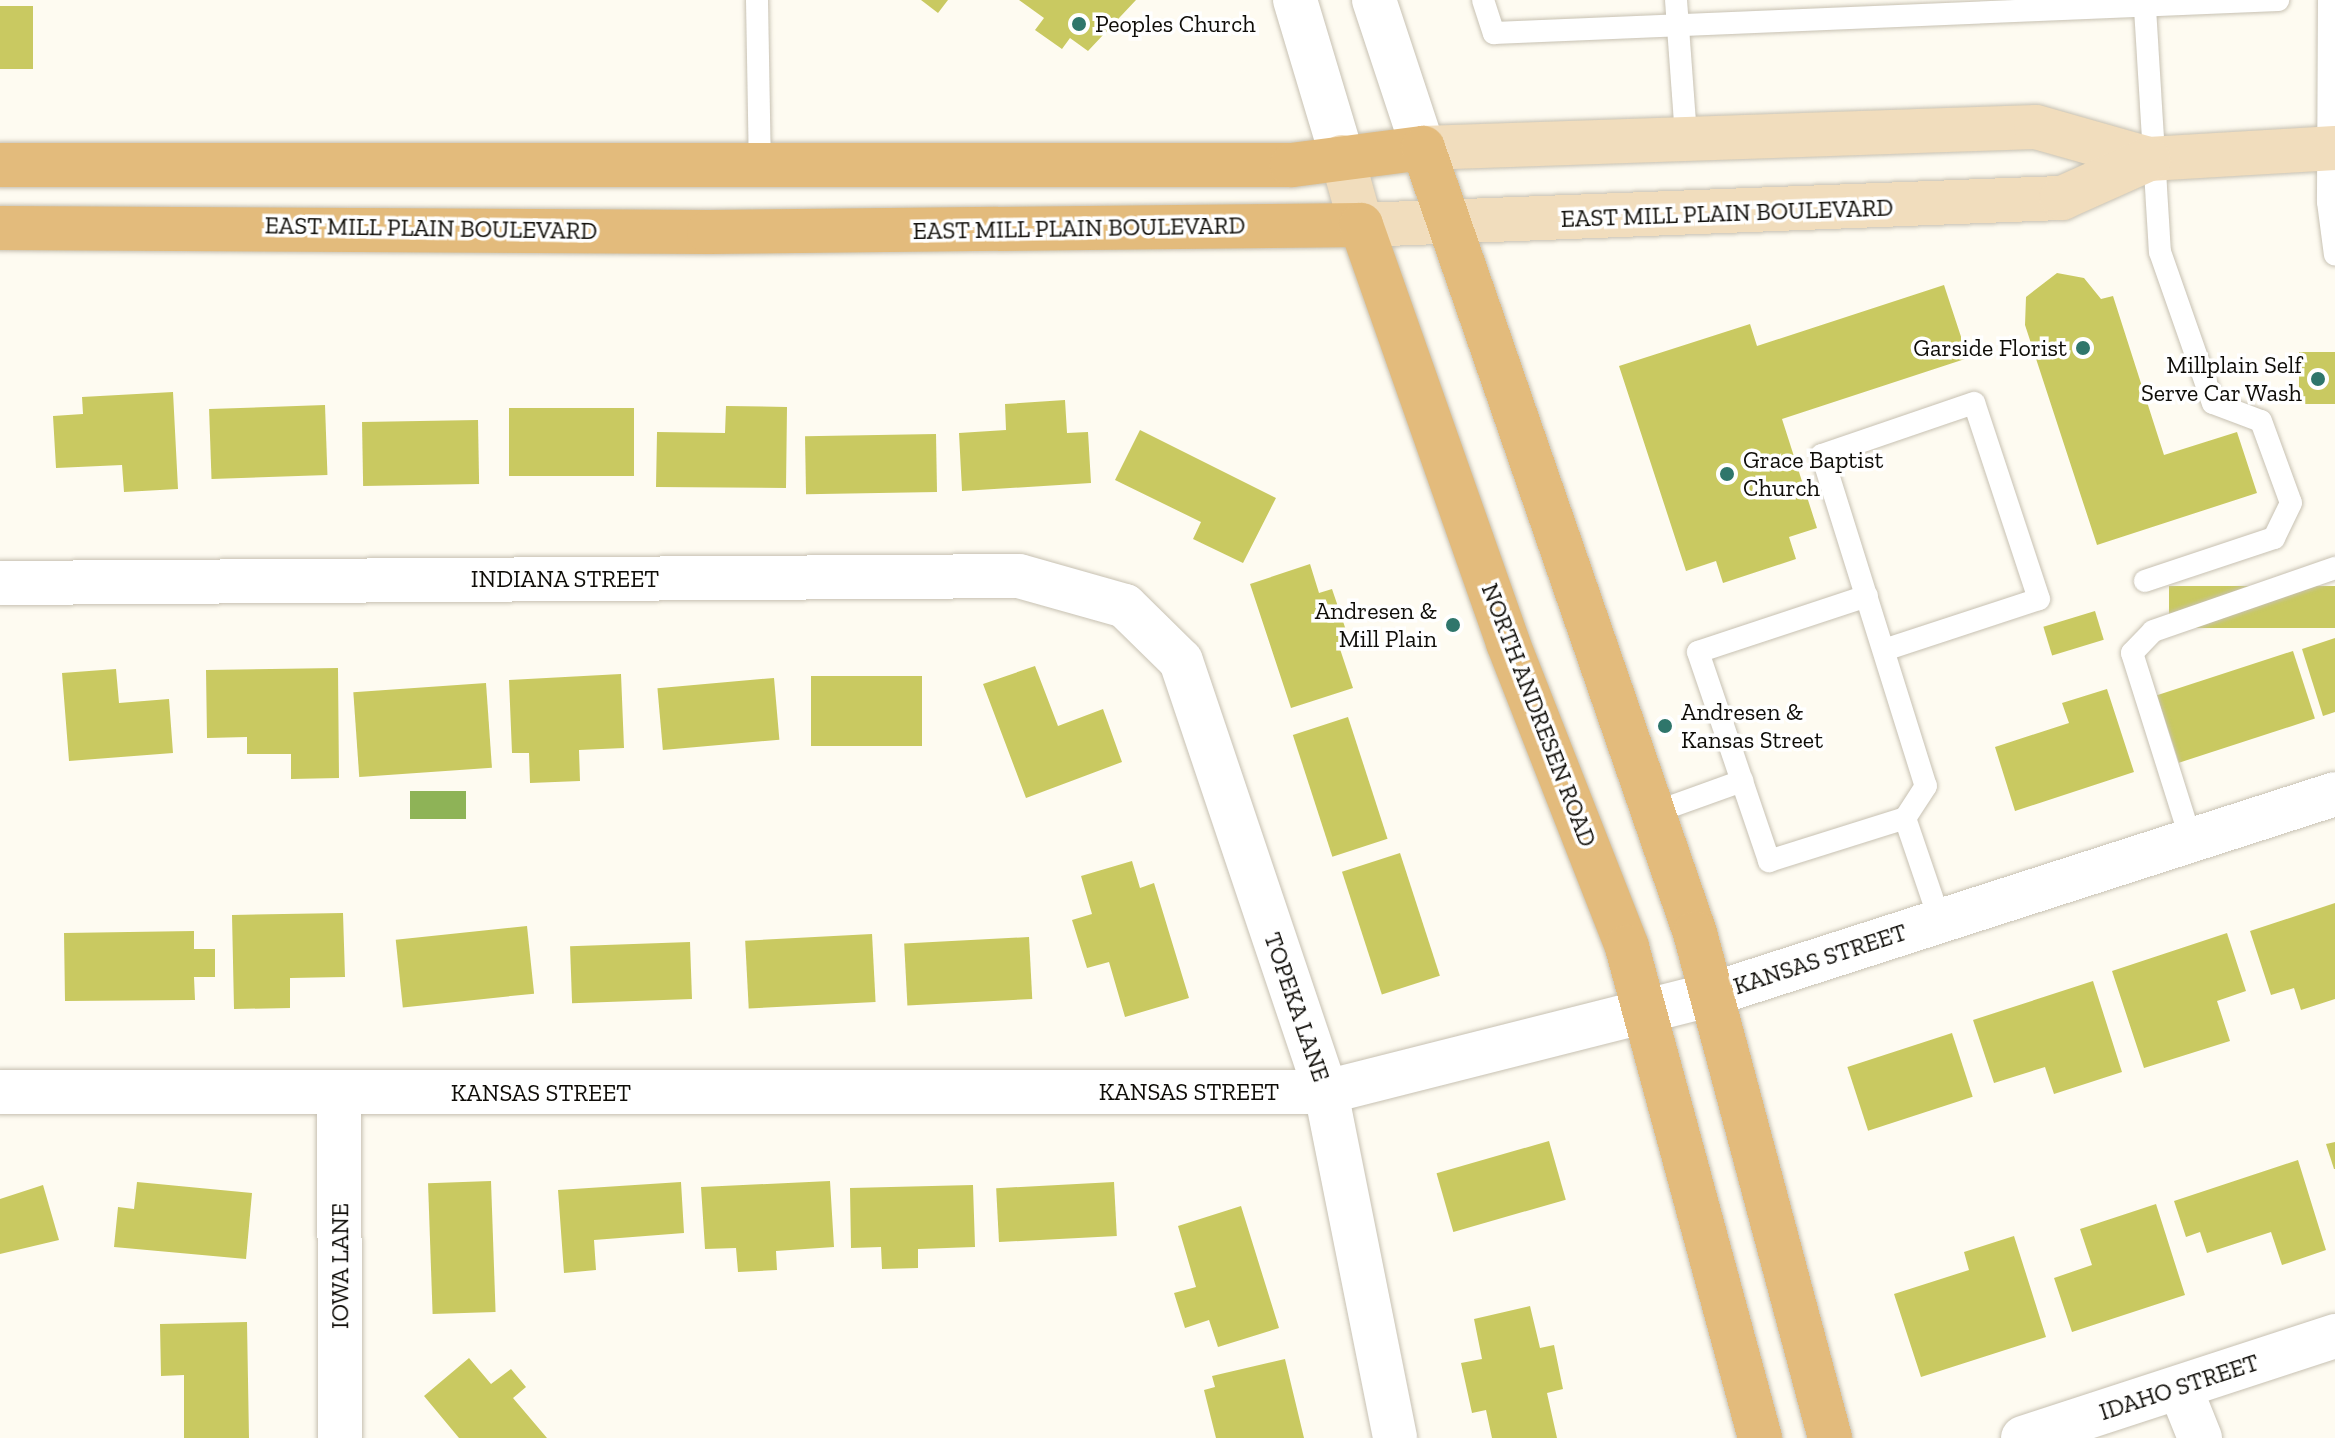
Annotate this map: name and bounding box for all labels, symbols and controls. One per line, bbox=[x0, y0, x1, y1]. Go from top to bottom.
place label: Peoples Church bbox=[1095, 10, 1256, 38]
marker: Peoples Church bbox=[1070, 15, 1088, 33]
street label: EAST MILL PLAIN BOULEVARD bbox=[1560, 193, 1894, 233]
street label: EAST MILL PLAIN BOULEVARD bbox=[264, 211, 598, 245]
street label: EAST MILL PLAIN BOULEVARD bbox=[912, 211, 1246, 245]
place label: Garside Florist bbox=[1913, 334, 2067, 362]
marker: Garside Florist bbox=[2074, 339, 2092, 357]
place label: Millplain Self Serve Car Wash bbox=[2140, 351, 2302, 407]
marker: Millplain Self Serve Car Wash bbox=[2309, 370, 2327, 388]
place label: Grace Baptist Church bbox=[1743, 446, 1883, 502]
marker: Grace Baptist Church bbox=[1718, 465, 1736, 483]
street label: INDIANA STREET bbox=[470, 565, 660, 593]
street label: NORTH ANDRESEN ROAD bbox=[1475, 579, 1603, 851]
place label: Andresen & Mill Plain bbox=[1315, 597, 1437, 653]
marker: Andresen & Mill Plain bbox=[1444, 616, 1462, 634]
place label: Andresen & Kansas Street bbox=[1681, 698, 1823, 754]
marker: Andresen & Kansas Street bbox=[1656, 717, 1674, 735]
street label: KANSAS STREET bbox=[1730, 917, 1910, 1001]
street label: TOPEKA LANE bbox=[1258, 928, 1336, 1086]
street label: KANSAS STREET bbox=[1099, 1078, 1279, 1106]
street label: KANSAS STREET bbox=[451, 1079, 631, 1107]
street label: IOWA LANE bbox=[326, 1203, 354, 1329]
street label: IDAHO STREET bbox=[2096, 1348, 2262, 1426]

